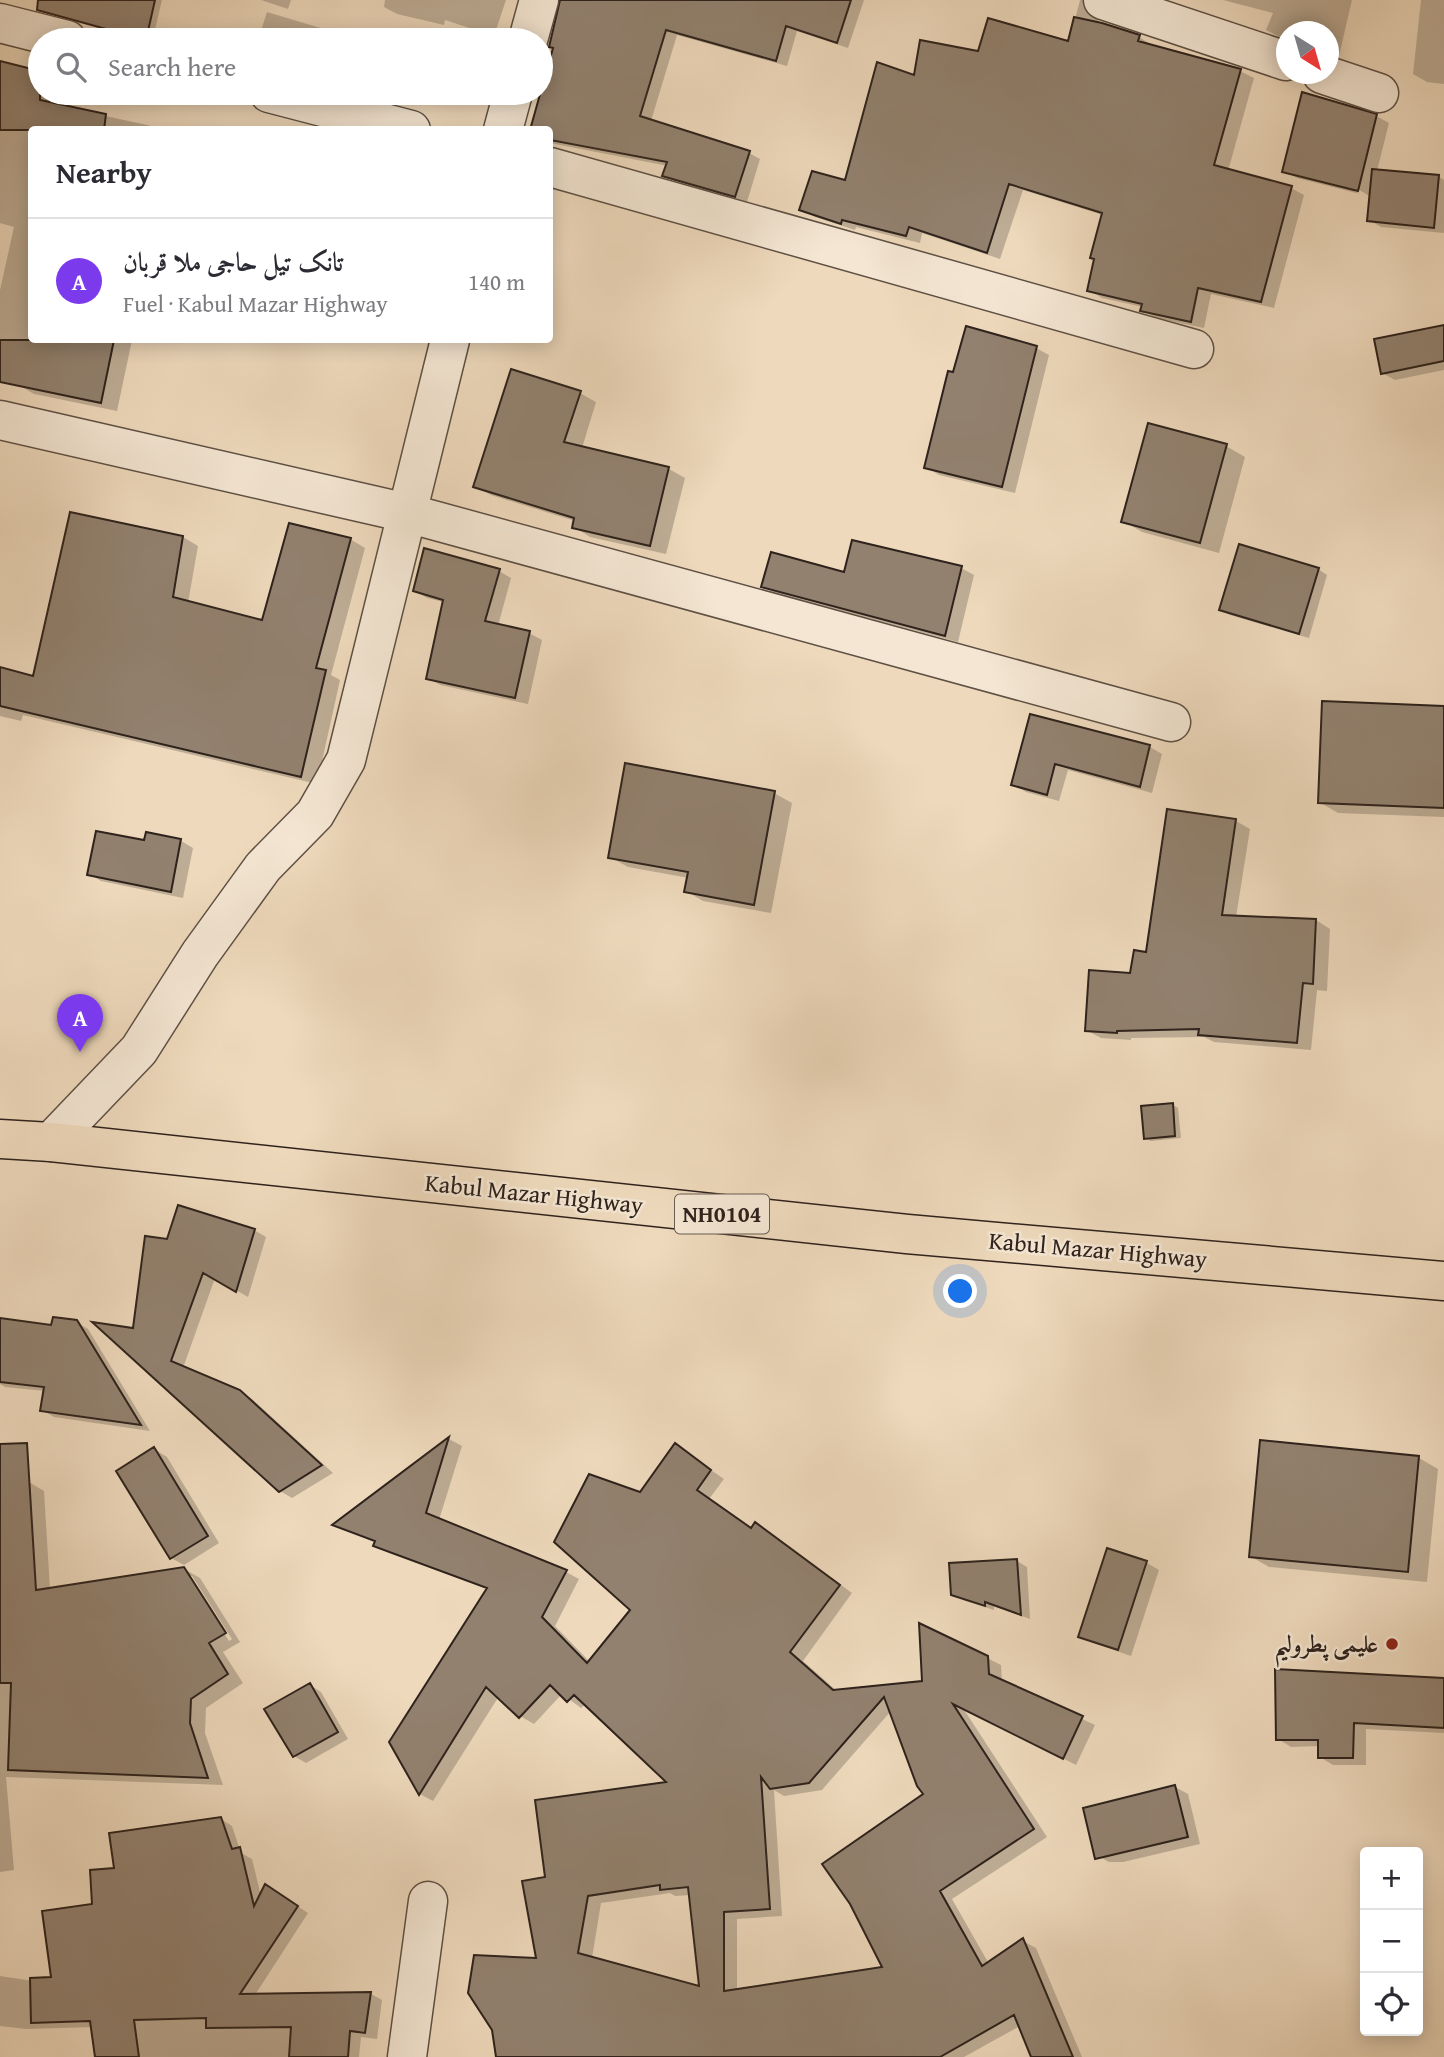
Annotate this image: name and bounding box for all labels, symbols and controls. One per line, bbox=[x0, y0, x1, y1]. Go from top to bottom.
north arrow bbox=[1276, 21, 1339, 84]
search box bbox=[28, 28, 553, 105]
text: Search here bbox=[108, 47, 236, 86]
icon: search bbox=[52, 48, 90, 86]
text: Nearby bbox=[56, 150, 152, 194]
text: تانک تیل حاجی ملا قربان bbox=[123, 242, 343, 281]
text: A bbox=[72, 265, 86, 298]
text: 140 m bbox=[468, 265, 525, 298]
text: Fuel · Kabul Mazar Highway bbox=[123, 287, 388, 320]
pin: A bbox=[57, 994, 103, 1052]
street label: Kabul Mazar Highway bbox=[423, 1165, 645, 1222]
road number: NH0104 bbox=[675, 1194, 769, 1233]
street label: Kabul Mazar Highway bbox=[987, 1223, 1209, 1276]
your location bbox=[943, 1274, 977, 1308]
place label: علیمی پطرولیم bbox=[1274, 1626, 1378, 1668]
marker: علیمی پطرولیم bbox=[1384, 1636, 1400, 1652]
map controls bbox=[1360, 1847, 1423, 2036]
button: + bbox=[1360, 1847, 1423, 1910]
button: − bbox=[1360, 1910, 1423, 1973]
button: locate bbox=[1360, 1973, 1423, 2036]

